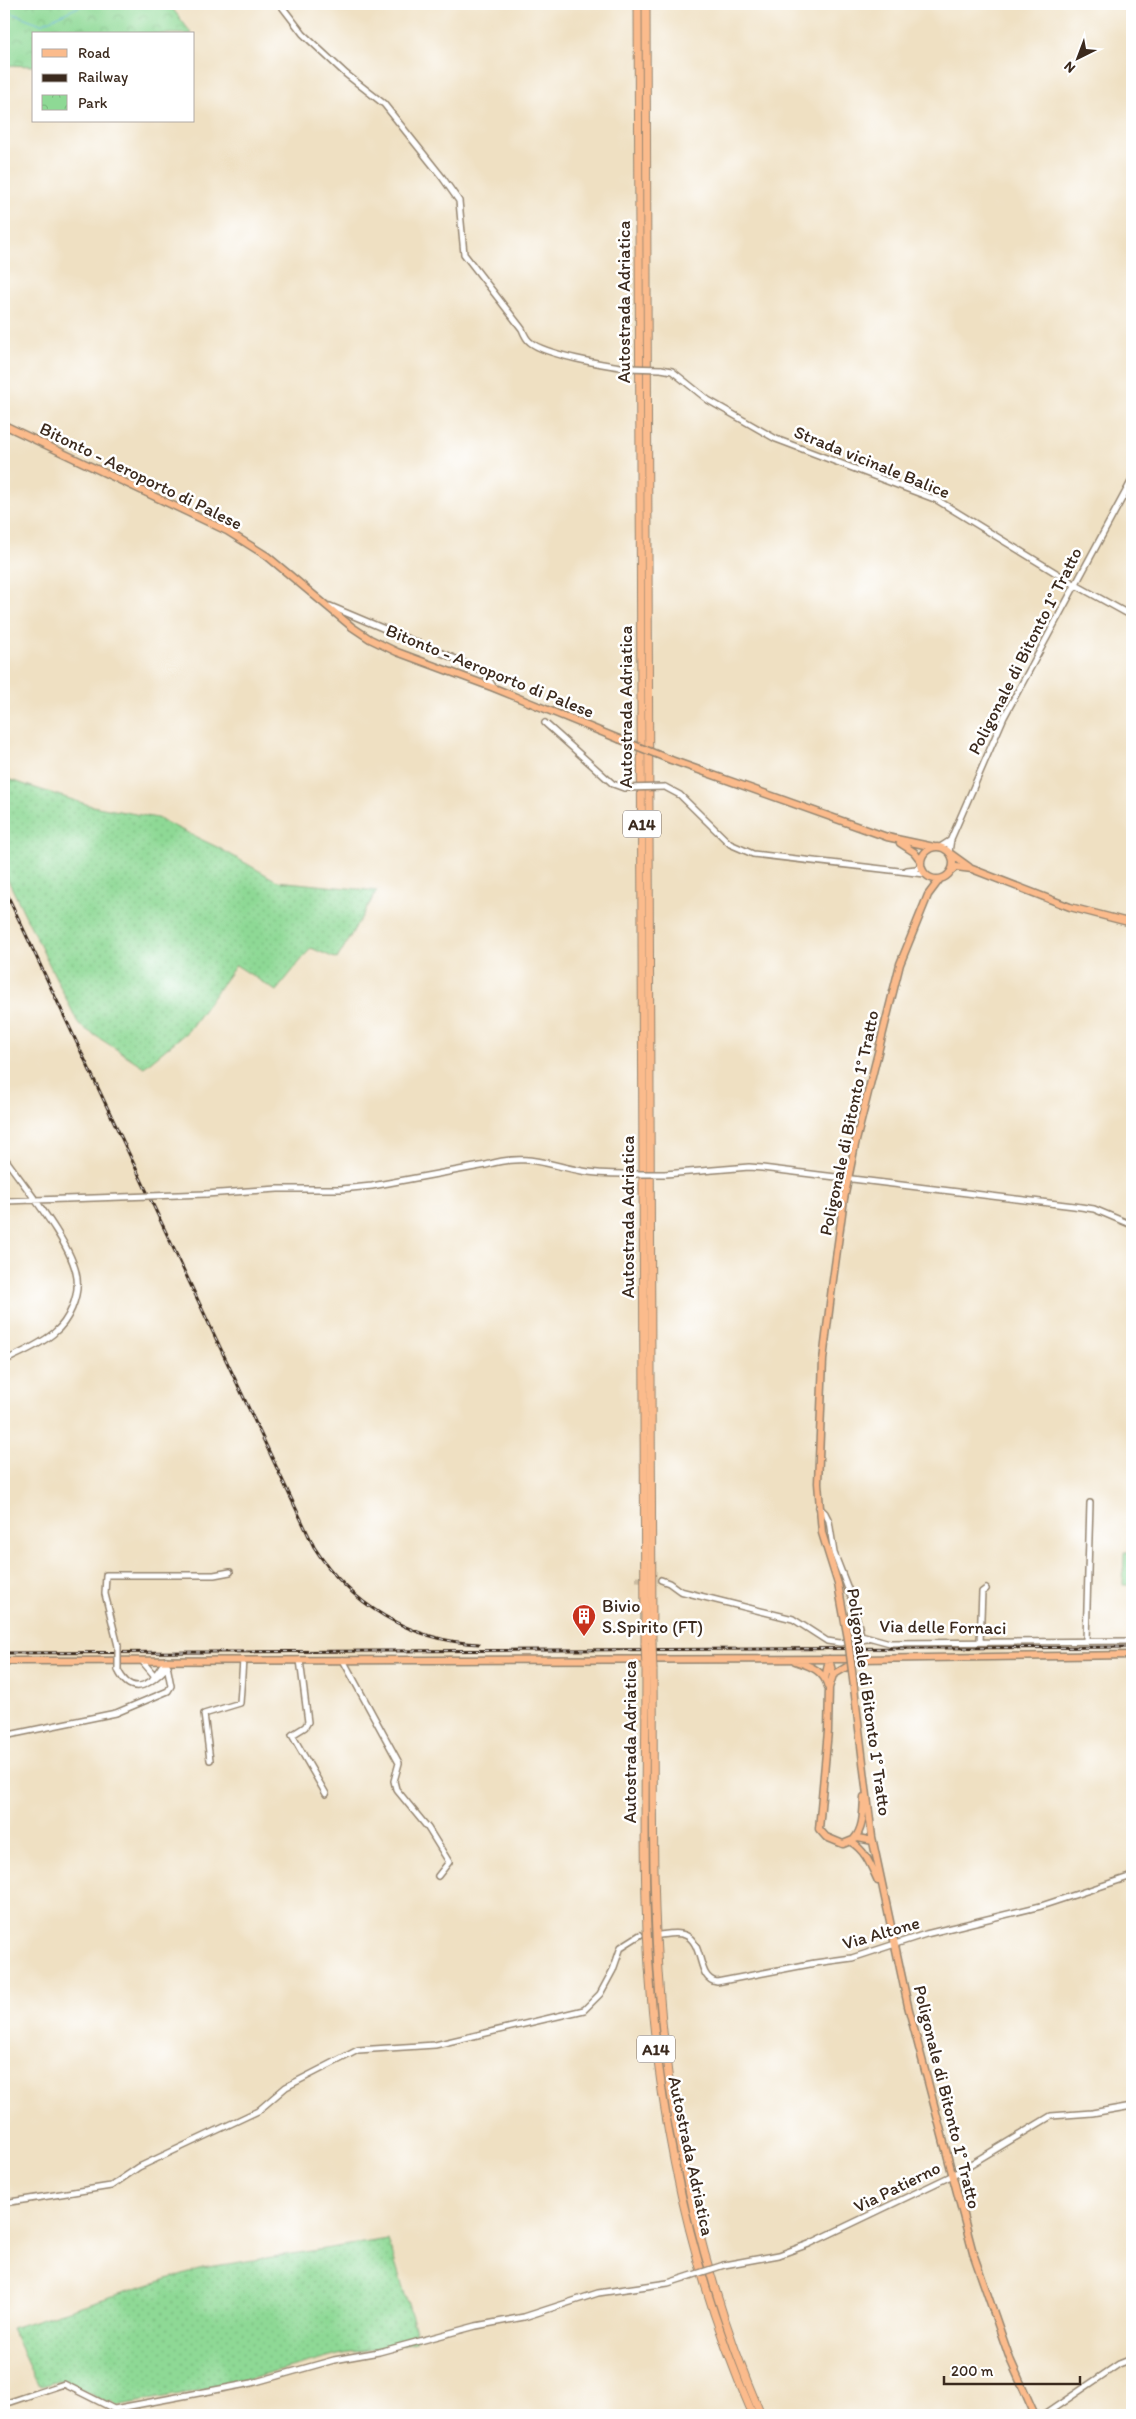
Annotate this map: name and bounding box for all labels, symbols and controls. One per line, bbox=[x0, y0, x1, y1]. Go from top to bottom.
legend bbox=[32, 32, 195, 122]
north arrow bbox=[1054, 32, 1104, 82]
text: Road bbox=[78, 44, 111, 62]
text: N bbox=[1060, 58, 1079, 77]
text: Railway bbox=[78, 68, 128, 86]
text: Park bbox=[78, 94, 108, 112]
street label: Autostrada Adriatica bbox=[613, 221, 635, 383]
street label: Bitonto - Aeroporto di Palese bbox=[36, 417, 246, 535]
street label: Strada vicinale Balice bbox=[791, 421, 953, 503]
street label: Poligonale di Bitonto 1° Tratto bbox=[963, 544, 1087, 758]
street label: Bitonto - Aeroporto di Palese bbox=[383, 619, 597, 723]
street label: Autostrada Adriatica bbox=[615, 626, 637, 788]
road number: A14 bbox=[623, 811, 661, 838]
street label: Poligonale di Bitonto 1° Tratto bbox=[814, 1008, 884, 1238]
street label: Autostrada Adriatica bbox=[617, 1136, 639, 1298]
street label: Poligonale di Bitonto 1° Tratto bbox=[842, 1587, 896, 1817]
place label: Bivio S.Spirito (FT) bbox=[602, 1595, 703, 1638]
building icon: Bivio S.Spirito (FT) bbox=[571, 1603, 597, 1637]
street label: Via delle Fornaci bbox=[879, 1615, 1007, 1639]
street label: Autostrada Adriatica bbox=[619, 1661, 641, 1823]
street label: Via Altone bbox=[840, 1911, 922, 1955]
street label: Poligonale di Bitonto 1° Tratto bbox=[909, 1983, 985, 2211]
road number: A14 bbox=[637, 2036, 675, 2062]
street label: Autostrada Adriatica bbox=[663, 2074, 719, 2238]
street label: Via Patierno bbox=[850, 2157, 944, 2217]
scale bar bbox=[944, 2354, 1080, 2386]
text: 200 m bbox=[951, 2362, 994, 2380]

